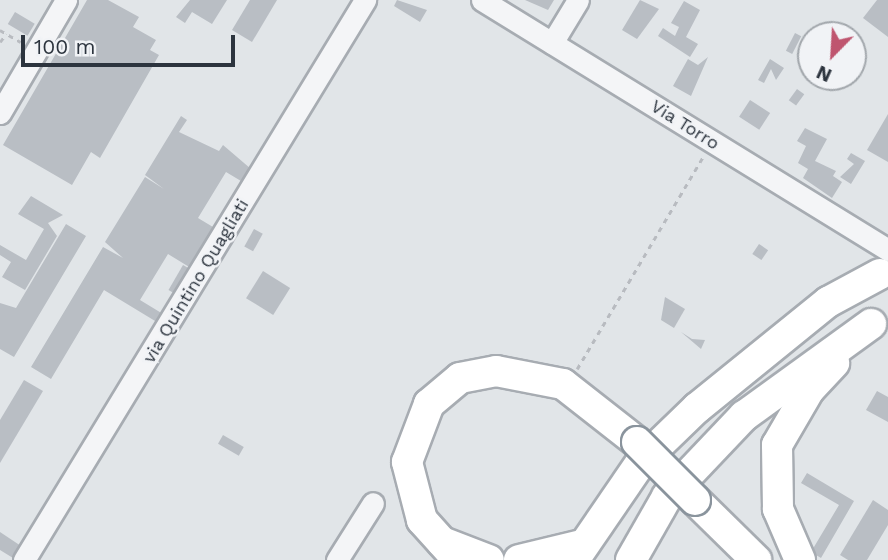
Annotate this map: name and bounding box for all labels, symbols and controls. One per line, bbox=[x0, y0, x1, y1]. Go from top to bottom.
scale bar bbox=[24, 21, 238, 65]
north arrow bbox=[797, 21, 867, 91]
text: 100 m bbox=[34, 34, 96, 59]
text: N bbox=[813, 60, 835, 87]
street label: Via Torro bbox=[646, 95, 724, 155]
street label: via Quintino Quagliati bbox=[138, 195, 254, 367]

